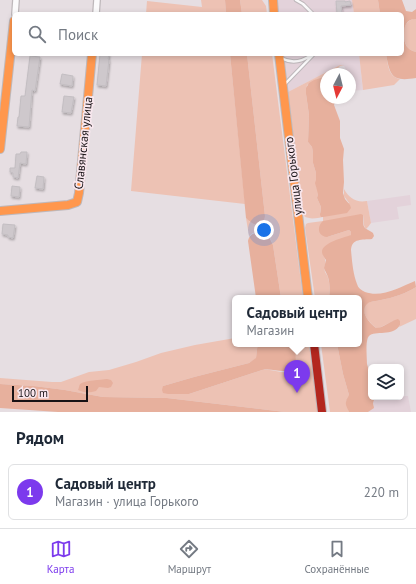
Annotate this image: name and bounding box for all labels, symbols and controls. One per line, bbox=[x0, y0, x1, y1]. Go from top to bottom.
search box bbox=[12, 12, 404, 56]
icon: search bbox=[26, 23, 48, 45]
text: Поиск bbox=[58, 25, 98, 44]
north arrow bbox=[320, 68, 356, 104]
street label: Славянская улица bbox=[71, 96, 95, 190]
street label: улица Горького bbox=[281, 136, 305, 216]
your location bbox=[254, 220, 274, 240]
popup bbox=[232, 295, 362, 347]
text: Садовый центр bbox=[247, 303, 347, 322]
text: Магазин bbox=[247, 322, 294, 339]
pin: 1 bbox=[284, 360, 310, 393]
map controls bbox=[368, 364, 404, 400]
button: layers bbox=[368, 364, 404, 400]
scale bar bbox=[12, 384, 88, 403]
text: 100 m bbox=[18, 386, 48, 400]
text: Рядом bbox=[16, 427, 64, 449]
text: Садовый центр bbox=[55, 474, 156, 493]
text: 1 bbox=[26, 484, 34, 501]
text: 220 m bbox=[364, 484, 399, 501]
text: Магазин · улица Горького bbox=[55, 493, 199, 510]
tab: Карта bbox=[47, 538, 74, 576]
tab: Маршрут bbox=[168, 538, 211, 576]
tab: Сохранённые bbox=[304, 538, 369, 576]

